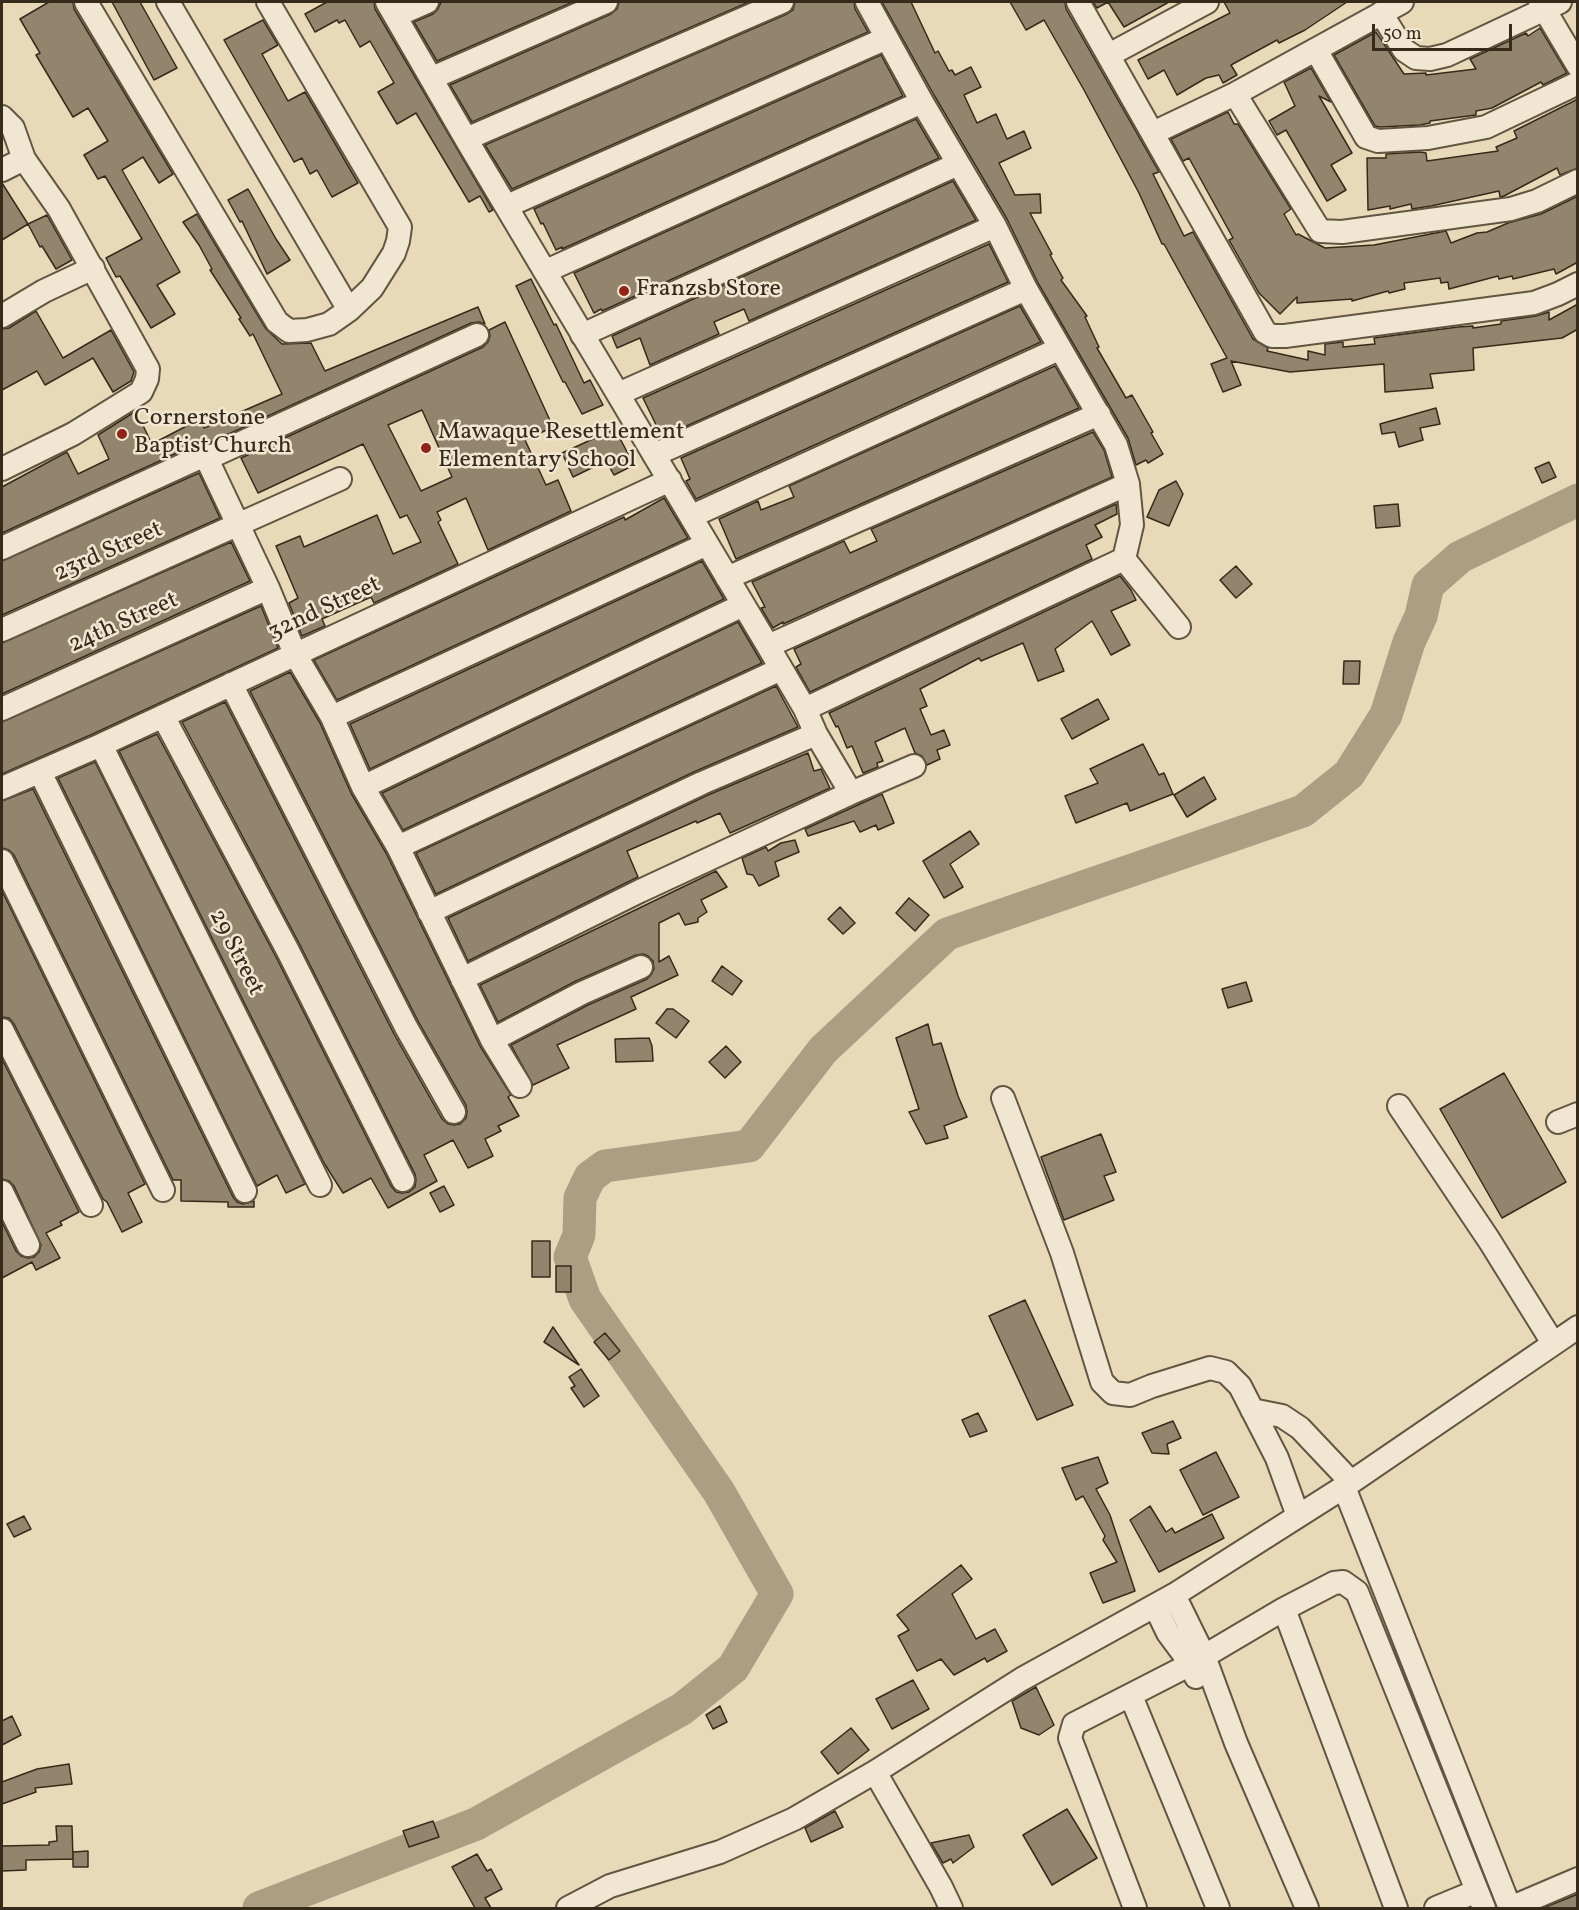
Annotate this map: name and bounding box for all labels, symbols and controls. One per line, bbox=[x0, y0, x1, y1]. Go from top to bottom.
scale bar bbox=[1375, 12, 1514, 50]
text: 50 m bbox=[1383, 22, 1422, 47]
place label: Franzsb Store bbox=[636, 277, 781, 305]
marker: Franzsb Store bbox=[617, 284, 631, 298]
place label: Cornerstone Baptist Church bbox=[134, 406, 292, 462]
place label: Mawaque Resettlement Elementary School bbox=[438, 420, 684, 476]
marker: Cornerstone Baptist Church bbox=[115, 427, 129, 441]
marker: Mawaque Resettlement Elementary School bbox=[419, 441, 433, 455]
street label: 23rd Street bbox=[50, 516, 168, 590]
street label: 32nd Street bbox=[264, 571, 386, 649]
street label: 24th Street bbox=[65, 587, 183, 661]
street label: 29 Street bbox=[201, 905, 269, 1001]

